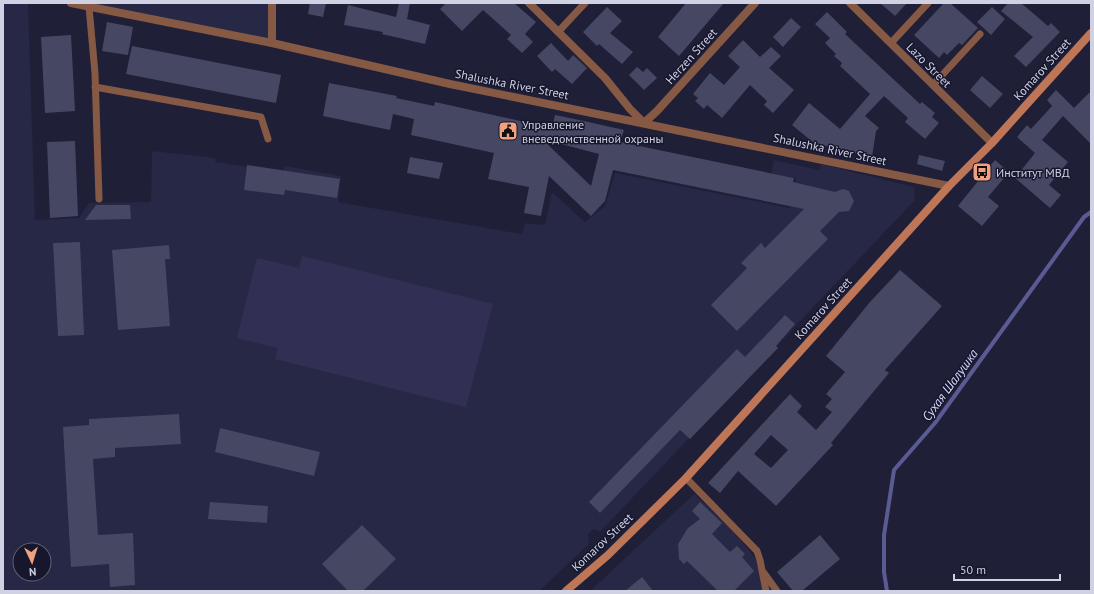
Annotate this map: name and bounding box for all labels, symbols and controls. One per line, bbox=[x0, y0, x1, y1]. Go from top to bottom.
street label: Herzen Street bbox=[662, 25, 720, 87]
street label: Komarov Street bbox=[1010, 35, 1074, 103]
street label: Lazo Street bbox=[903, 39, 955, 91]
street label: Shalushka River Street bbox=[454, 66, 570, 102]
place label: Управление вневедомственной охраны bbox=[522, 117, 663, 146]
public building icon: Управление вневедомственной охраны bbox=[497, 120, 519, 142]
street label: Shalushka River Street bbox=[772, 130, 888, 168]
bus stop icon: Институт МВД bbox=[971, 161, 993, 183]
place label: Институт МВД bbox=[996, 165, 1070, 180]
street label: Komarov Street bbox=[791, 274, 855, 342]
water label: Сухая Шалушка bbox=[918, 345, 982, 424]
street label: Komarov Street bbox=[568, 510, 636, 574]
north arrow bbox=[12, 542, 52, 582]
scale bar bbox=[954, 556, 1060, 582]
text: 50 m bbox=[960, 562, 986, 577]
text: N bbox=[29, 565, 37, 579]

